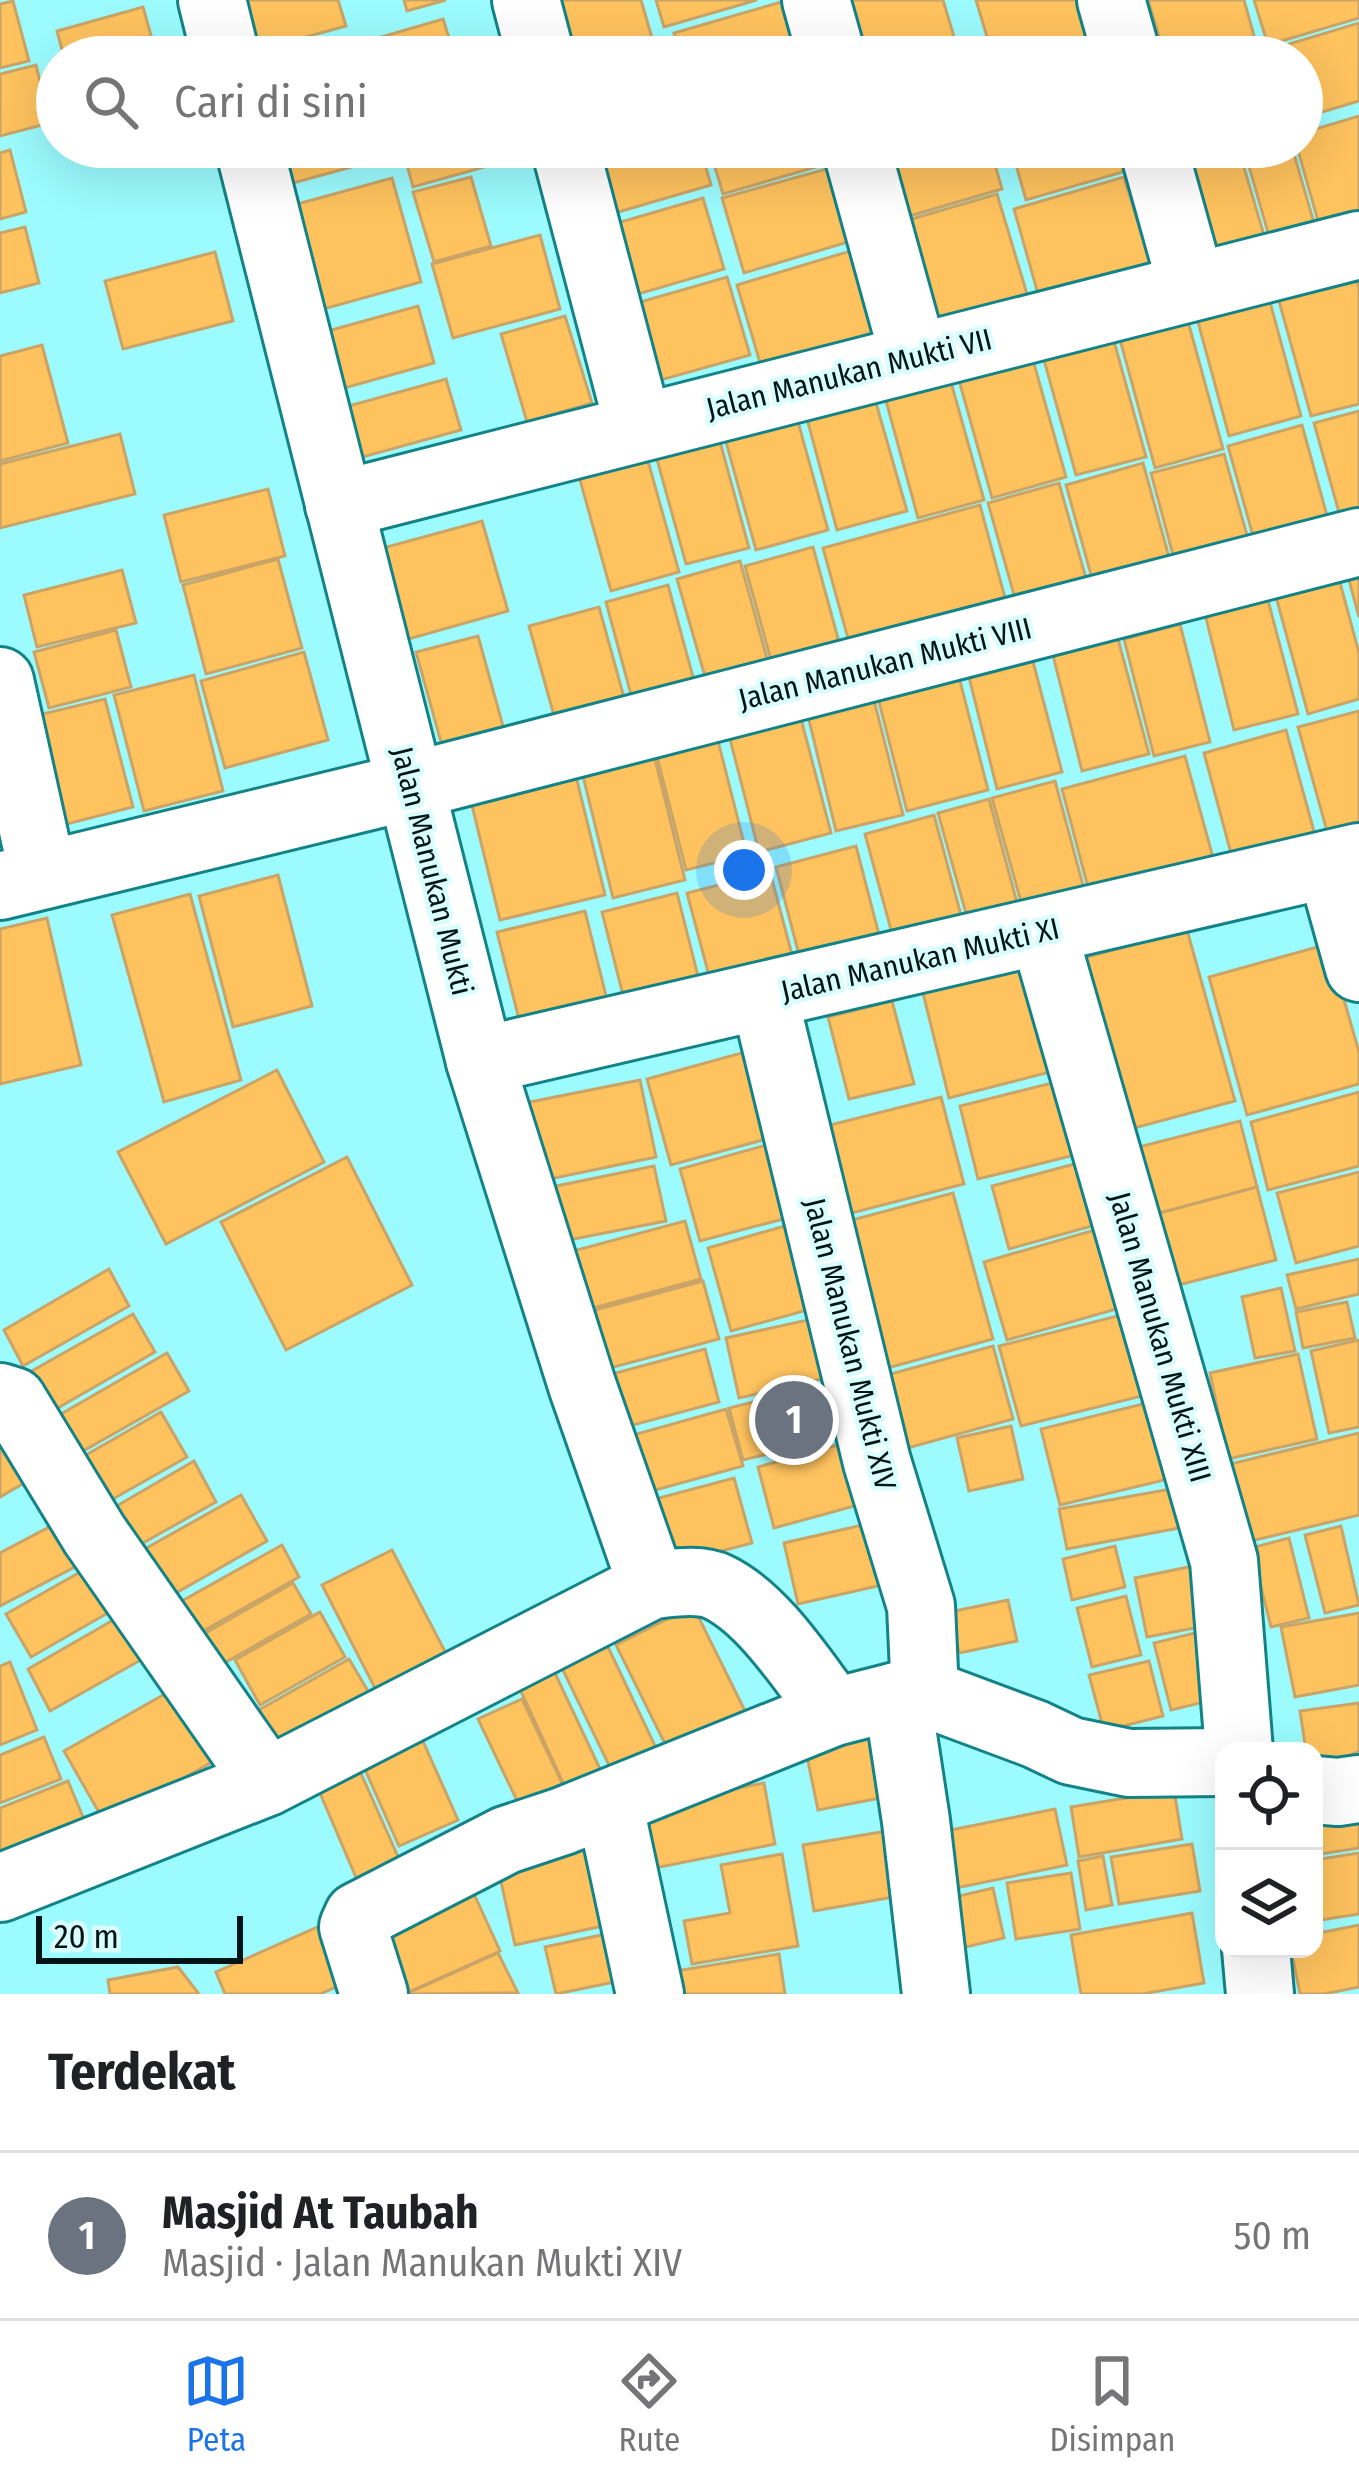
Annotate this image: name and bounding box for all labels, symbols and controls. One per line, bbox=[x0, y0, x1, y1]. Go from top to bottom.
search box bbox=[36, 36, 1323, 168]
icon: search bbox=[78, 69, 144, 135]
text: Cari di sini bbox=[174, 75, 368, 129]
street label: Jalan Manukan Mukti VII bbox=[703, 321, 995, 427]
street label: Jalan Manukan Mukti VIII bbox=[735, 610, 1035, 718]
street label: Jalan Manukan Mukti bbox=[384, 743, 480, 999]
your location bbox=[714, 840, 774, 900]
street label: Jalan Manukan Mukti XI bbox=[777, 910, 1063, 1010]
street label: Jalan Manukan Mukti XIII bbox=[1101, 1188, 1219, 1486]
street label: Jalan Manukan Mukti XIV bbox=[796, 1194, 904, 1494]
pin: 1 bbox=[755, 1375, 833, 1465]
map controls bbox=[1215, 1742, 1323, 1958]
button: locate bbox=[1215, 1742, 1323, 1850]
button: layers bbox=[1215, 1850, 1323, 1958]
scale bar bbox=[36, 1910, 243, 1963]
text: 20 m bbox=[54, 1917, 119, 1957]
text: Terdekat bbox=[48, 2041, 235, 2103]
text: Masjid At Taubah bbox=[162, 2186, 479, 2240]
text: 1 bbox=[79, 2213, 95, 2259]
text: 50 m bbox=[1234, 2213, 1311, 2259]
text: Masjid · Jalan Manukan Mukti XIV bbox=[162, 2240, 682, 2286]
tab: Peta bbox=[183, 2348, 249, 2460]
tab: Rute bbox=[616, 2348, 682, 2460]
tab: Disimpan bbox=[1049, 2348, 1176, 2460]

